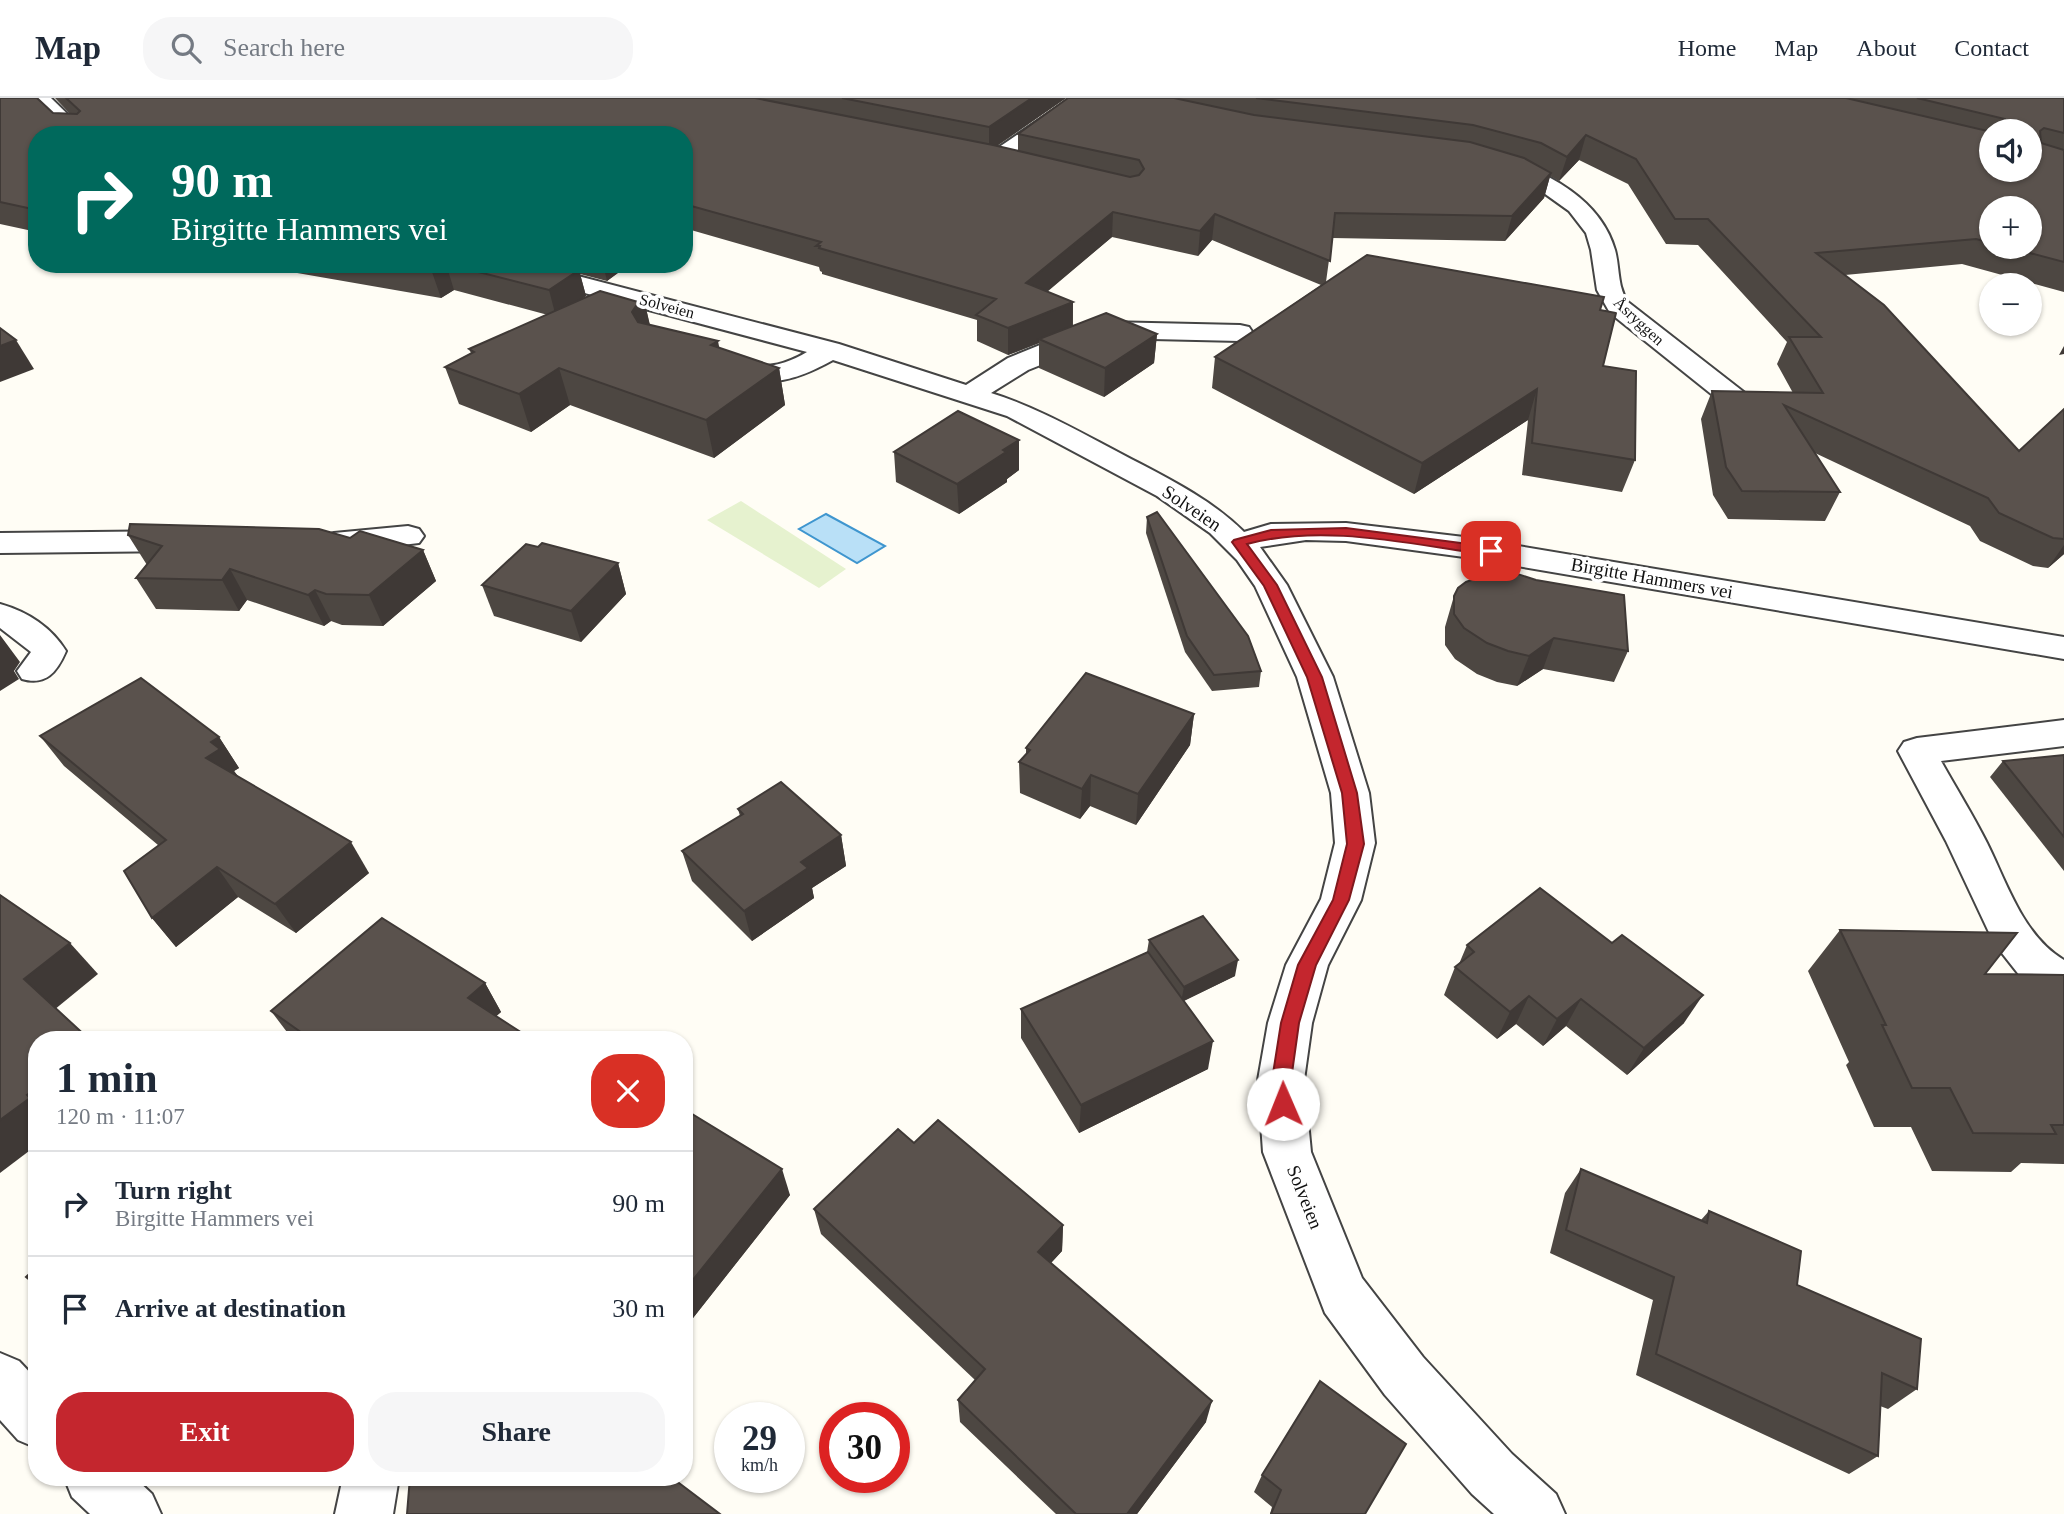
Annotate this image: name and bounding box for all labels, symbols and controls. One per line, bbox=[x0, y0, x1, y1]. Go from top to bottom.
search box bbox=[143, 17, 633, 80]
icon: search bbox=[167, 29, 205, 67]
text: Map bbox=[35, 30, 101, 66]
text: Search here bbox=[223, 33, 345, 62]
text: Home bbox=[1678, 35, 1736, 61]
text: Map bbox=[1774, 35, 1818, 61]
text: About bbox=[1856, 35, 1916, 61]
text: Contact bbox=[1954, 35, 2029, 61]
map controls bbox=[1979, 119, 2042, 336]
button: sound bbox=[1979, 119, 2042, 182]
text: 90 m bbox=[171, 153, 273, 208]
icon: right bbox=[56, 154, 147, 245]
button: + bbox=[1979, 196, 2042, 259]
text: Birgitte Hammers vei bbox=[171, 211, 448, 247]
button: − bbox=[1979, 273, 2042, 336]
street label: Solveien bbox=[638, 291, 696, 321]
street label: Åsryggen bbox=[1610, 294, 1668, 349]
street label: Solveien bbox=[1159, 481, 1226, 536]
pin bbox=[1461, 521, 1521, 581]
icon: arrive bbox=[1472, 532, 1510, 570]
street label: Birgitte Hammers vei bbox=[1569, 553, 1735, 603]
button: close bbox=[591, 1054, 665, 1128]
text: 1 min bbox=[56, 1055, 158, 1101]
position arrow bbox=[1246, 1067, 1320, 1141]
text: 120 m · 11:07 bbox=[56, 1104, 185, 1129]
street label: Solveien bbox=[1283, 1162, 1327, 1232]
text: Turn right bbox=[115, 1176, 232, 1205]
icon: right bbox=[56, 1185, 94, 1223]
text: 90 m bbox=[612, 1189, 665, 1218]
text: Birgitte Hammers vei bbox=[115, 1206, 314, 1231]
icon: arrive bbox=[56, 1290, 94, 1328]
text: Arrive at destination bbox=[115, 1294, 346, 1323]
text: 30 m bbox=[612, 1294, 665, 1323]
button: Exit bbox=[56, 1392, 354, 1472]
button: Share bbox=[368, 1392, 665, 1472]
speed limit sign: 30 bbox=[819, 1402, 910, 1493]
text: 29 bbox=[742, 1419, 777, 1458]
text: km/h bbox=[741, 1455, 778, 1475]

